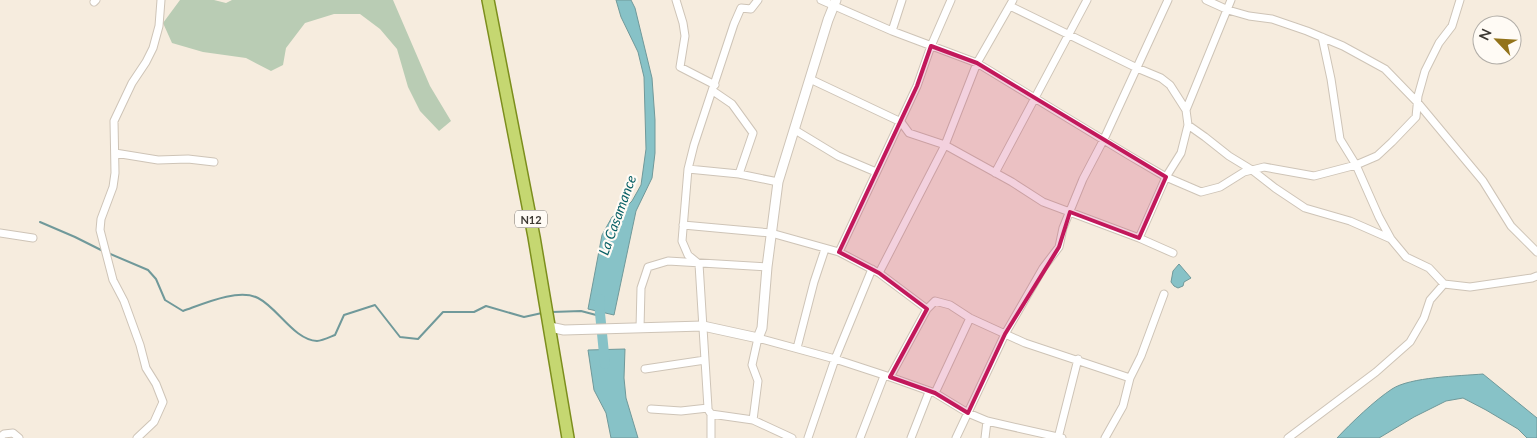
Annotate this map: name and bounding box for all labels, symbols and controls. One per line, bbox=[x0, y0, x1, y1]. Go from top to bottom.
north arrow bbox=[1472, 15, 1522, 65]
text: N bbox=[1475, 26, 1495, 43]
water label: La Casamance bbox=[595, 172, 639, 257]
road number: N12 bbox=[515, 210, 547, 228]

